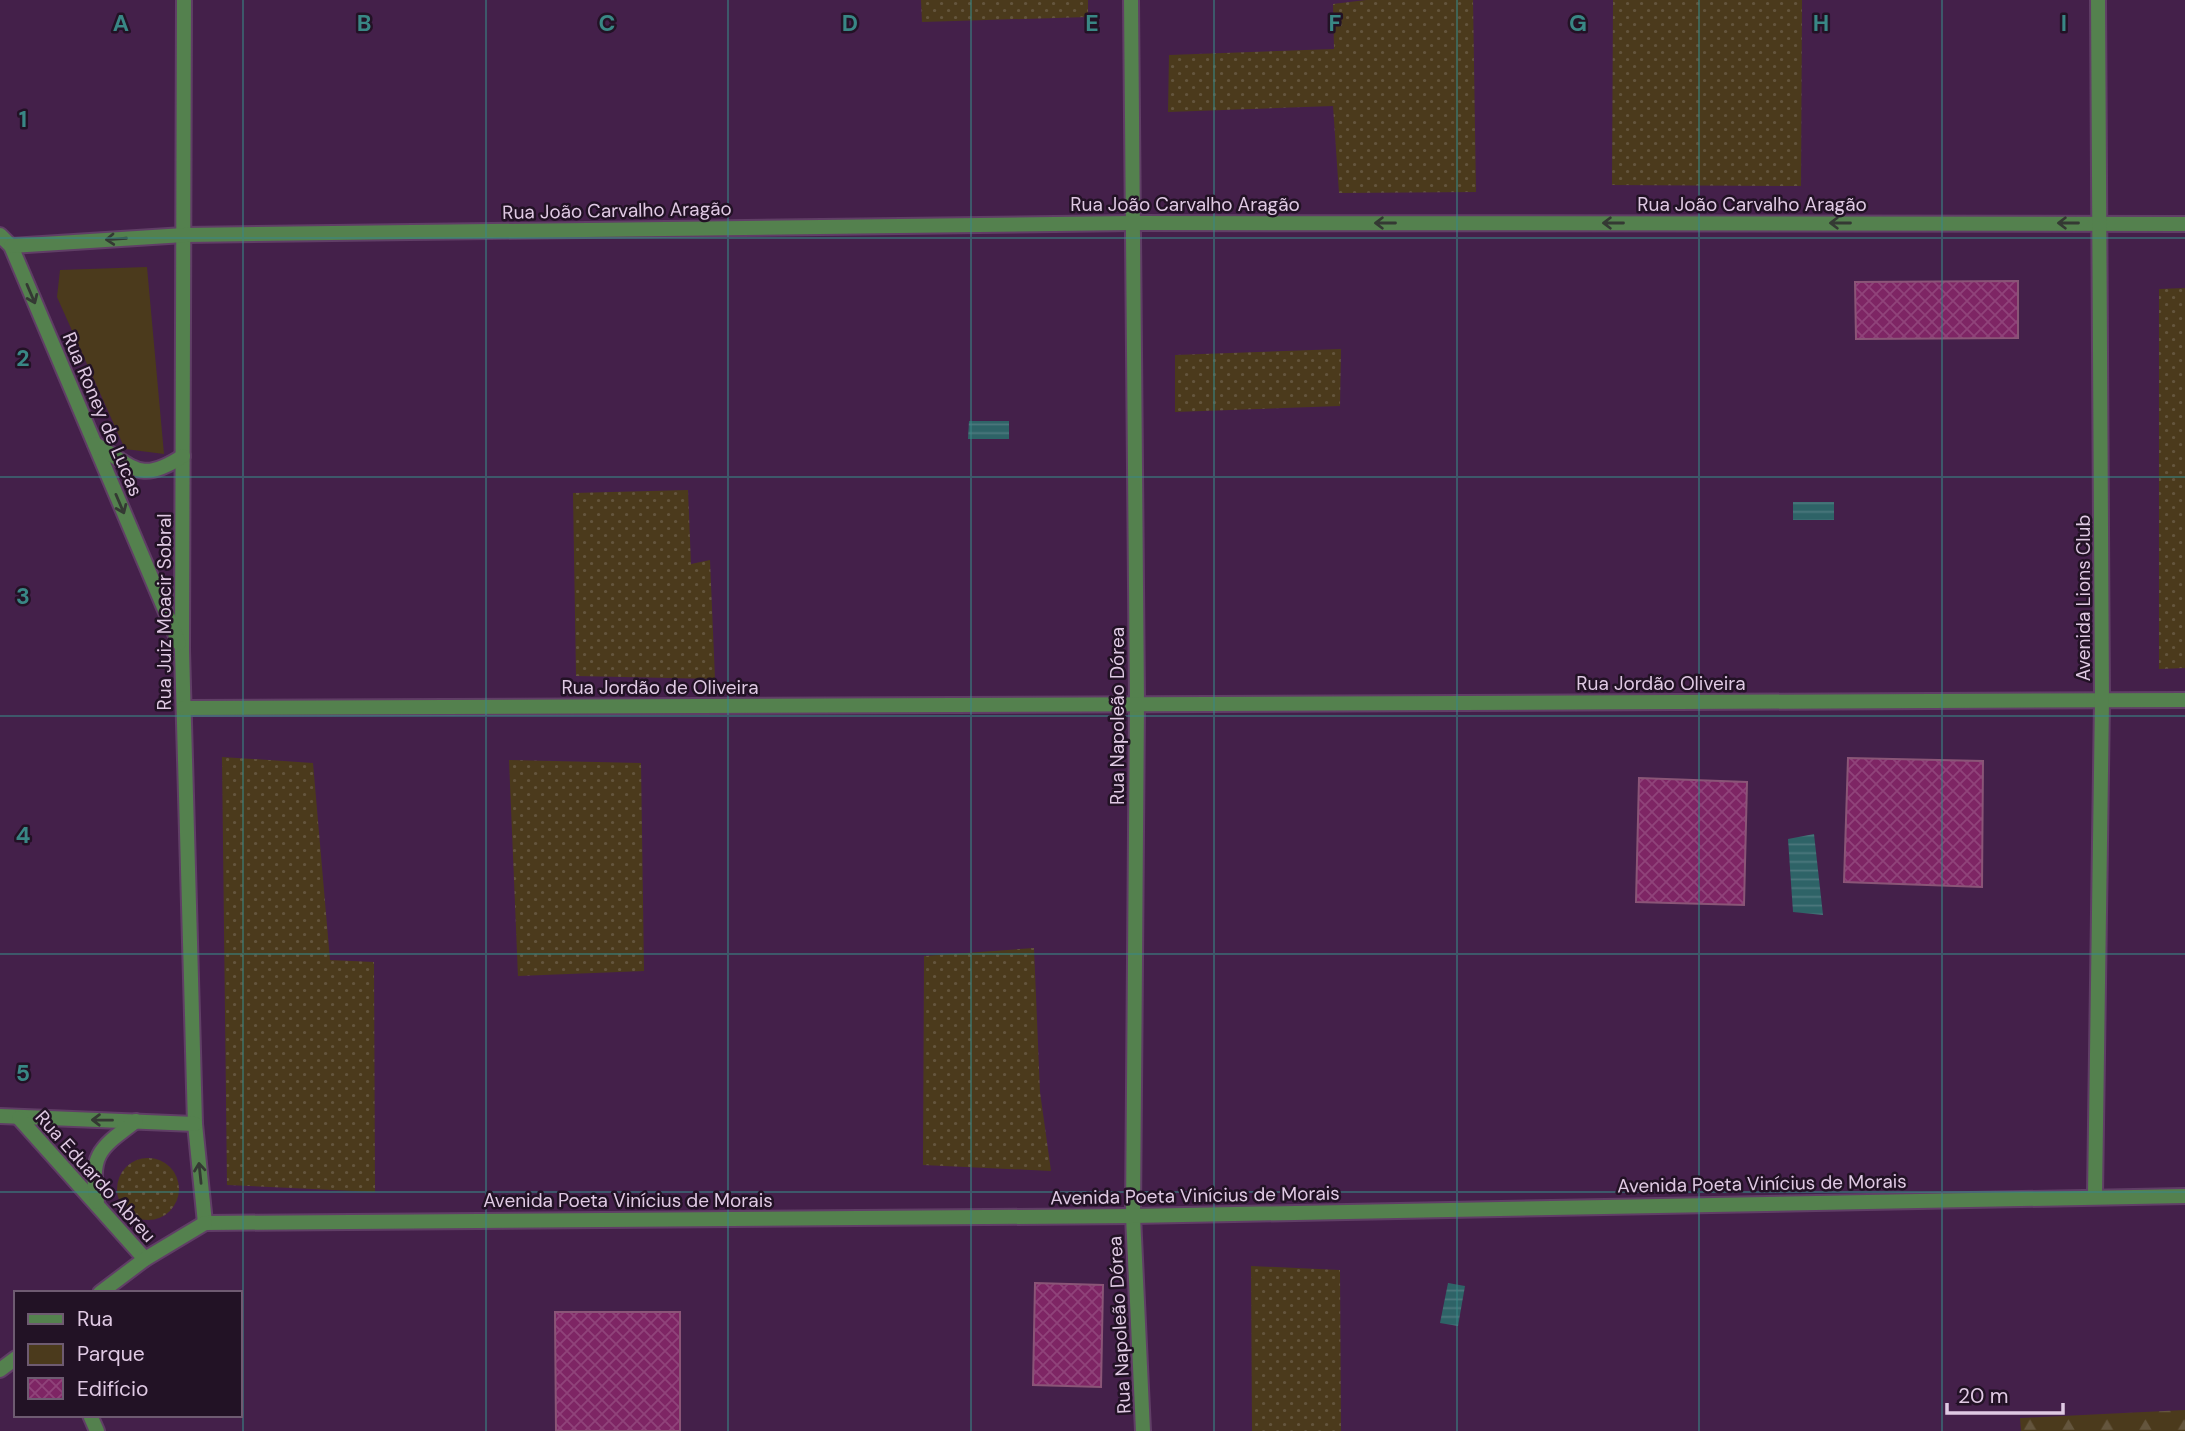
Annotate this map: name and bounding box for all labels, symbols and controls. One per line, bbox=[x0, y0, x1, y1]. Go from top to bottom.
text: A bbox=[113, 8, 129, 38]
text: B bbox=[357, 8, 371, 38]
text: C bbox=[599, 8, 615, 38]
text: D bbox=[842, 8, 858, 38]
text: E bbox=[1085, 8, 1099, 38]
text: F bbox=[1329, 8, 1342, 38]
text: G bbox=[1569, 8, 1587, 38]
text: H bbox=[1813, 8, 1829, 38]
text: I bbox=[2061, 8, 2067, 38]
text: 1 bbox=[19, 104, 27, 134]
street label: Rua João Carvalho Aragão bbox=[1070, 192, 1300, 217]
street label: Rua João Carvalho Aragão bbox=[1637, 192, 1867, 217]
street label: Rua João Carvalho Aragão bbox=[502, 196, 732, 225]
one-way arrow bbox=[1374, 216, 1397, 230]
one-way arrow bbox=[1602, 216, 1625, 230]
one-way arrow bbox=[1829, 216, 1852, 230]
one-way arrow bbox=[2057, 216, 2080, 230]
one-way arrow bbox=[105, 233, 128, 246]
one-way arrow bbox=[25, 283, 38, 305]
street label: Rua Roney de Lucas bbox=[57, 328, 148, 500]
text: 2 bbox=[16, 343, 30, 373]
one-way arrow bbox=[115, 493, 128, 514]
street label: Rua Juiz Moacir Sobral bbox=[152, 513, 177, 711]
street label: Avenida Lions Club bbox=[2071, 515, 2096, 681]
text: 3 bbox=[16, 581, 30, 611]
street label: Rua Napoleão Dórea bbox=[1105, 627, 1130, 805]
street label: Rua Jordão Oliveira bbox=[1576, 671, 1746, 696]
street label: Rua Jordão de Oliveira bbox=[561, 675, 759, 700]
text: 4 bbox=[16, 820, 31, 850]
text: 5 bbox=[16, 1058, 30, 1088]
street label: Rua Eduardo Abreu bbox=[30, 1105, 162, 1248]
one-way arrow bbox=[91, 1113, 114, 1127]
one-way arrow bbox=[193, 1162, 206, 1185]
street label: Avenida Poeta Vinícius de Morais bbox=[1617, 1168, 1907, 1199]
street label: Avenida Poeta Vinícius de Morais bbox=[1050, 1180, 1340, 1211]
street label: Avenida Poeta Vinícius de Morais bbox=[483, 1188, 773, 1213]
street label: Rua Napoleão Dórea bbox=[1102, 1235, 1137, 1415]
legend bbox=[14, 1291, 242, 1417]
text: Rua bbox=[77, 1305, 113, 1333]
text: Parque bbox=[77, 1340, 145, 1368]
scale bar bbox=[1947, 1372, 2062, 1416]
text: Edifício bbox=[77, 1375, 148, 1403]
text: 20 m bbox=[1958, 1382, 2009, 1410]

